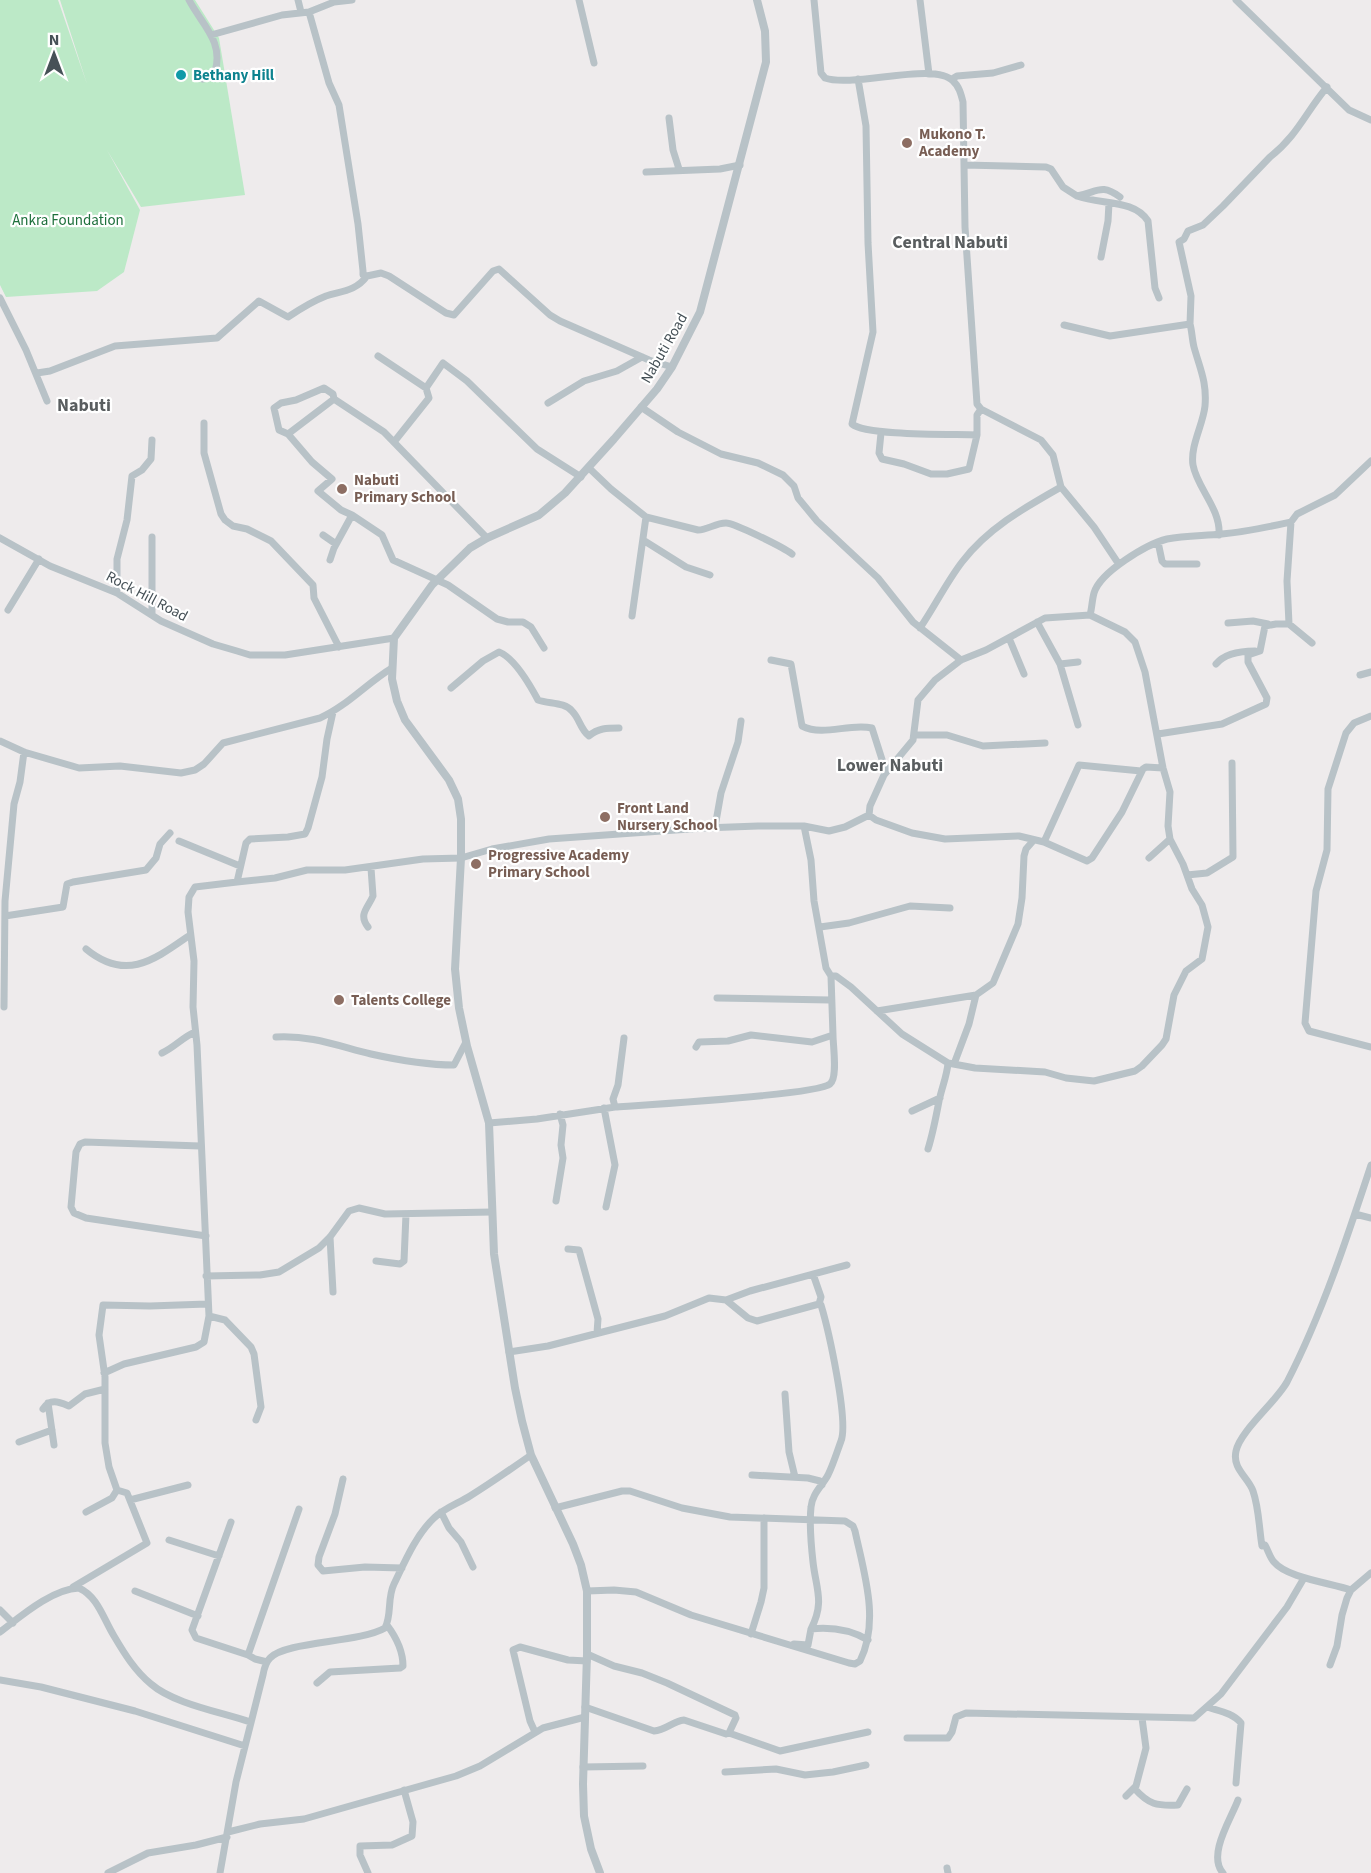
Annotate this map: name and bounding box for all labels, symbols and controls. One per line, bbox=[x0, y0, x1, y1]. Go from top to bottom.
north arrow bbox=[24, 24, 84, 84]
text: N bbox=[49, 29, 59, 51]
place label: Bethany Hill bbox=[193, 65, 275, 86]
marker: Bethany Hill bbox=[174, 68, 188, 82]
place label: Mukono T. Academy bbox=[918, 124, 986, 162]
marker: Mukono T. Academy bbox=[900, 136, 914, 150]
park label: Ankra Foundation bbox=[12, 210, 124, 231]
district label: Central Nabuti bbox=[892, 230, 1008, 255]
street label: Nabuti Road bbox=[636, 309, 693, 387]
district label: Nabuti bbox=[57, 393, 111, 418]
place label: Nabuti Primary School bbox=[354, 470, 456, 508]
marker: Nabuti Primary School bbox=[335, 482, 349, 496]
street label: Rock Hill Road bbox=[102, 566, 191, 627]
district label: Lower Nabuti bbox=[837, 753, 943, 778]
place label: Front Land Nursery School bbox=[617, 798, 718, 836]
marker: Front Land Nursery School bbox=[598, 810, 612, 824]
place label: Progressive Academy Primary School bbox=[488, 845, 629, 883]
marker: Progressive Academy Primary School bbox=[469, 857, 483, 871]
place label: Talents College bbox=[351, 990, 451, 1011]
marker: Talents College bbox=[332, 993, 346, 1007]

